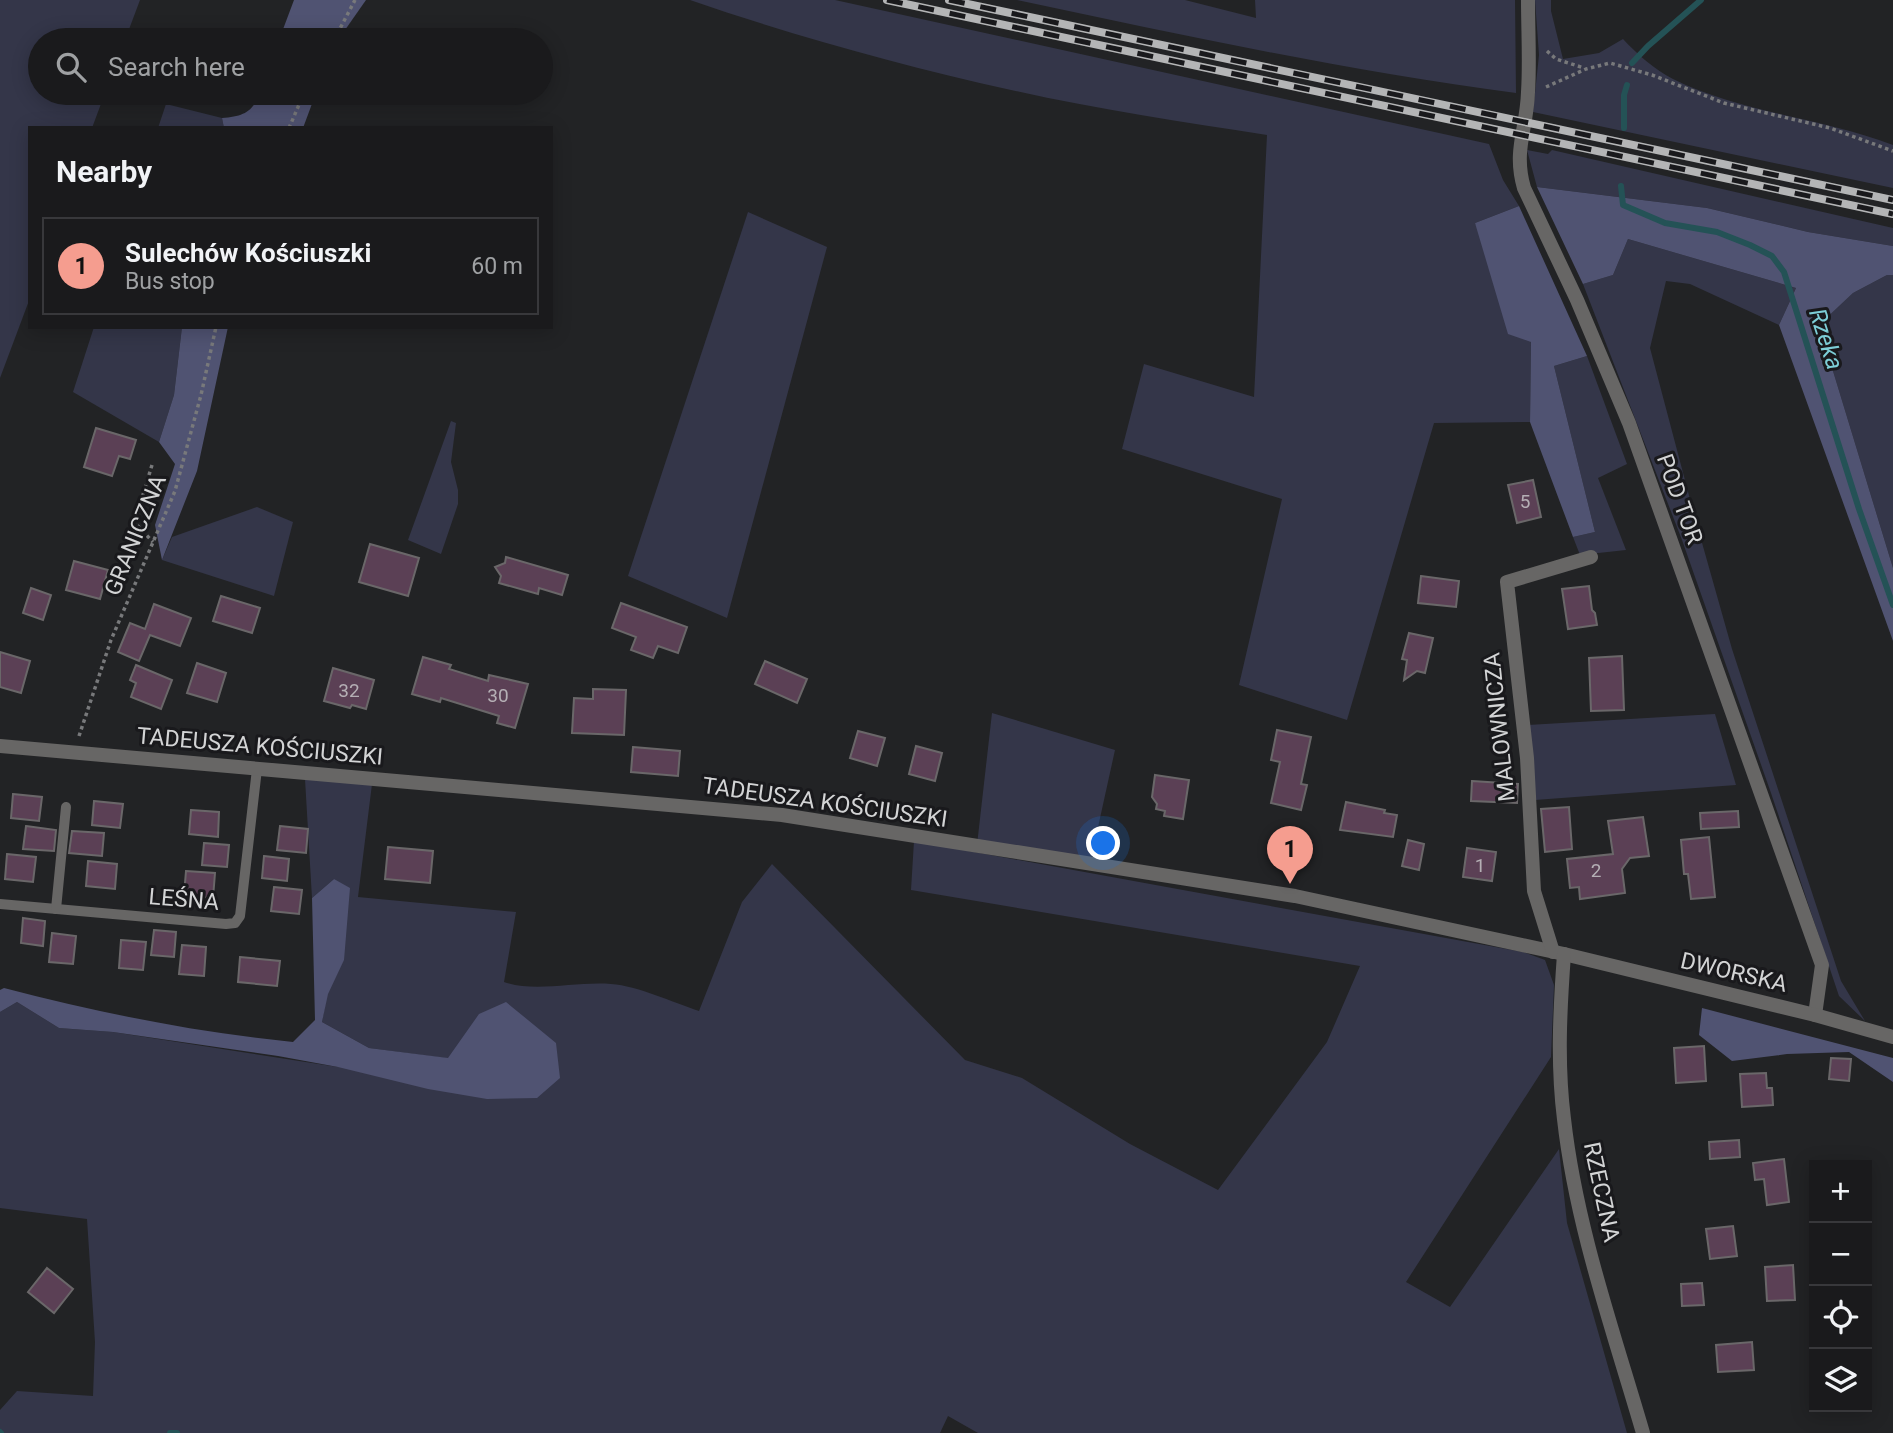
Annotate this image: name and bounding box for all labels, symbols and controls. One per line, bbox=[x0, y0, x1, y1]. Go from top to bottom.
search box bbox=[28, 28, 553, 105]
icon: search bbox=[52, 48, 90, 86]
text: Search here bbox=[108, 52, 245, 82]
text: Nearby bbox=[56, 154, 152, 189]
text: Sulechów Kościuszki bbox=[125, 238, 371, 268]
text: 1 bbox=[74, 253, 88, 280]
text: 60 m bbox=[471, 253, 523, 280]
text: Bus stop bbox=[125, 268, 215, 295]
water label: Rzeka bbox=[1803, 305, 1849, 373]
street label: POD TOR bbox=[1651, 450, 1708, 548]
street label: GRANICZNA bbox=[99, 471, 172, 600]
house number: 5 bbox=[1520, 490, 1530, 513]
street label: MALOWNICZA bbox=[1478, 651, 1521, 803]
house number: 32 bbox=[338, 679, 360, 702]
house number: 30 bbox=[487, 684, 509, 707]
street label: TADEUSZA KOŚCIUSZKI bbox=[136, 721, 384, 771]
street label: TADEUSZA KOŚCIUSZKI bbox=[701, 771, 949, 833]
your location bbox=[1086, 826, 1120, 860]
pin: 1 bbox=[1267, 826, 1313, 884]
house number: 1 bbox=[1475, 854, 1485, 877]
house number: 2 bbox=[1591, 859, 1601, 882]
street label: LEŚNA bbox=[148, 882, 220, 916]
street label: DWORSKA bbox=[1678, 947, 1790, 998]
street label: RZECZNA bbox=[1578, 1140, 1625, 1244]
map controls bbox=[1809, 1160, 1872, 1412]
button: + bbox=[1809, 1160, 1872, 1223]
button: − bbox=[1809, 1223, 1872, 1286]
button: locate bbox=[1809, 1286, 1872, 1349]
button: layers bbox=[1809, 1349, 1872, 1412]

